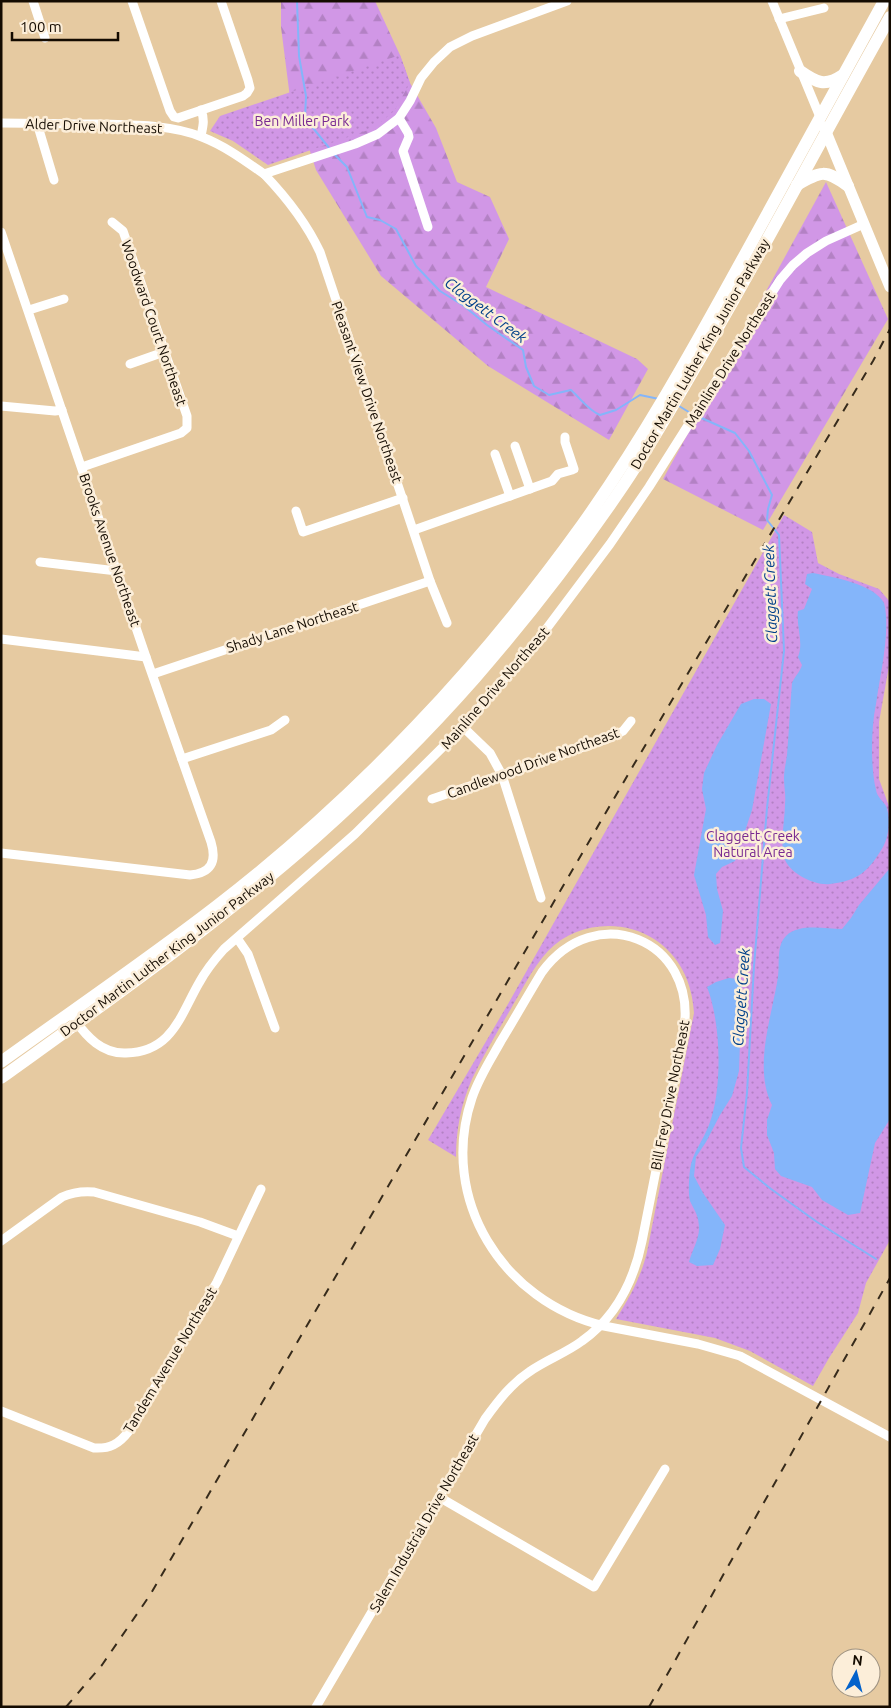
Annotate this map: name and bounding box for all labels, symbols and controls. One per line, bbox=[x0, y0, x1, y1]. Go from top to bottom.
scale bar bbox=[12, 10, 119, 42]
text: 100 m bbox=[20, 18, 62, 35]
park label: Ben Miller Park bbox=[255, 113, 349, 129]
street label: Alder Drive Northeast bbox=[25, 116, 163, 136]
street label: Doctor Martin Luther King Junior Parkway bbox=[627, 236, 773, 472]
street label: Woodward Court Northeast bbox=[118, 238, 190, 408]
water label: Claggett Creek bbox=[442, 274, 531, 347]
street label: Mainline Drive Northeast bbox=[682, 288, 779, 430]
street label: Pleasant View Drive Northeast bbox=[328, 299, 406, 485]
street label: Brooks Avenue Northeast bbox=[76, 471, 144, 629]
water label: Claggett Creek bbox=[760, 544, 780, 643]
street label: Shady Lane Northeast bbox=[224, 598, 360, 656]
street label: Mainline Drive Northeast bbox=[438, 623, 553, 752]
street label: Candlewood Drive Northeast bbox=[445, 724, 622, 802]
park label: Claggett Creek Natural Area bbox=[706, 828, 800, 860]
street label: Doctor Martin Luther King Junior Parkway bbox=[57, 868, 277, 1040]
water label: Claggett Creek bbox=[729, 947, 753, 1047]
street label: Bill Frey Drive Northeast bbox=[648, 1018, 693, 1171]
street label: Tandem Avenue Northeast bbox=[120, 1284, 220, 1436]
street label: Salem Industrial Drive Northeast bbox=[366, 1431, 482, 1615]
north arrow bbox=[831, 1648, 881, 1698]
text: N bbox=[851, 1652, 864, 1669]

